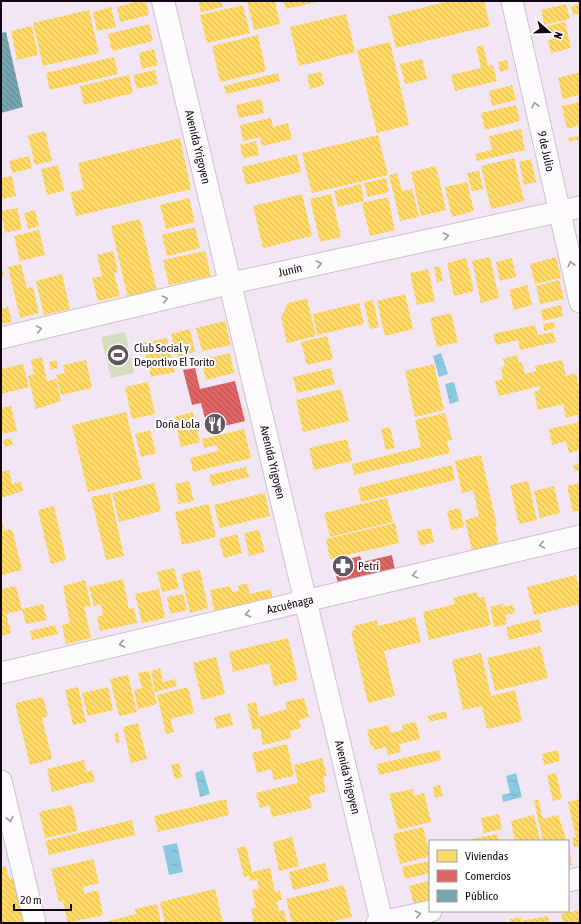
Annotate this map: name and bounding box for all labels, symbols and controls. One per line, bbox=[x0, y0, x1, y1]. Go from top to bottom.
north arrow bbox=[529, 12, 569, 52]
text: N bbox=[552, 30, 565, 41]
one-way arrow bbox=[532, 102, 540, 108]
street label: Avenida Yrigoyen bbox=[182, 109, 213, 185]
street label: 9 de Julio bbox=[535, 130, 557, 173]
one-way arrow bbox=[443, 233, 450, 241]
one-way arrow bbox=[316, 260, 323, 268]
street label: Junín bbox=[277, 261, 303, 280]
one-way arrow bbox=[568, 261, 576, 267]
one-way arrow bbox=[162, 295, 169, 303]
one-way arrow bbox=[36, 326, 42, 334]
place label: Club Social y Deportivo El Torito bbox=[134, 341, 215, 369]
sports icon: Club Social y Deportivo El Torito bbox=[105, 342, 131, 368]
restaurant icon: Doña Lola bbox=[202, 411, 228, 437]
place label: Doña Lola bbox=[156, 417, 200, 431]
street label: Avenida Yrigoyen bbox=[257, 424, 288, 500]
one-way arrow bbox=[539, 541, 545, 549]
pharmacy icon: Petri bbox=[330, 553, 356, 579]
place label: Petri bbox=[358, 559, 379, 573]
one-way arrow bbox=[412, 570, 419, 578]
street label: Azcuénaga bbox=[265, 592, 315, 617]
one-way arrow bbox=[245, 609, 252, 618]
one-way arrow bbox=[118, 640, 125, 648]
street label: Avenida Yrigoyen bbox=[332, 739, 363, 816]
one-way arrow bbox=[5, 815, 14, 822]
legend bbox=[429, 840, 569, 912]
text: Viviendas bbox=[465, 849, 508, 863]
text: Comercios bbox=[465, 869, 511, 883]
scale bar bbox=[14, 886, 71, 912]
text: Público bbox=[465, 889, 499, 903]
text: 20 m bbox=[20, 893, 42, 907]
one-way arrow bbox=[414, 910, 421, 918]

